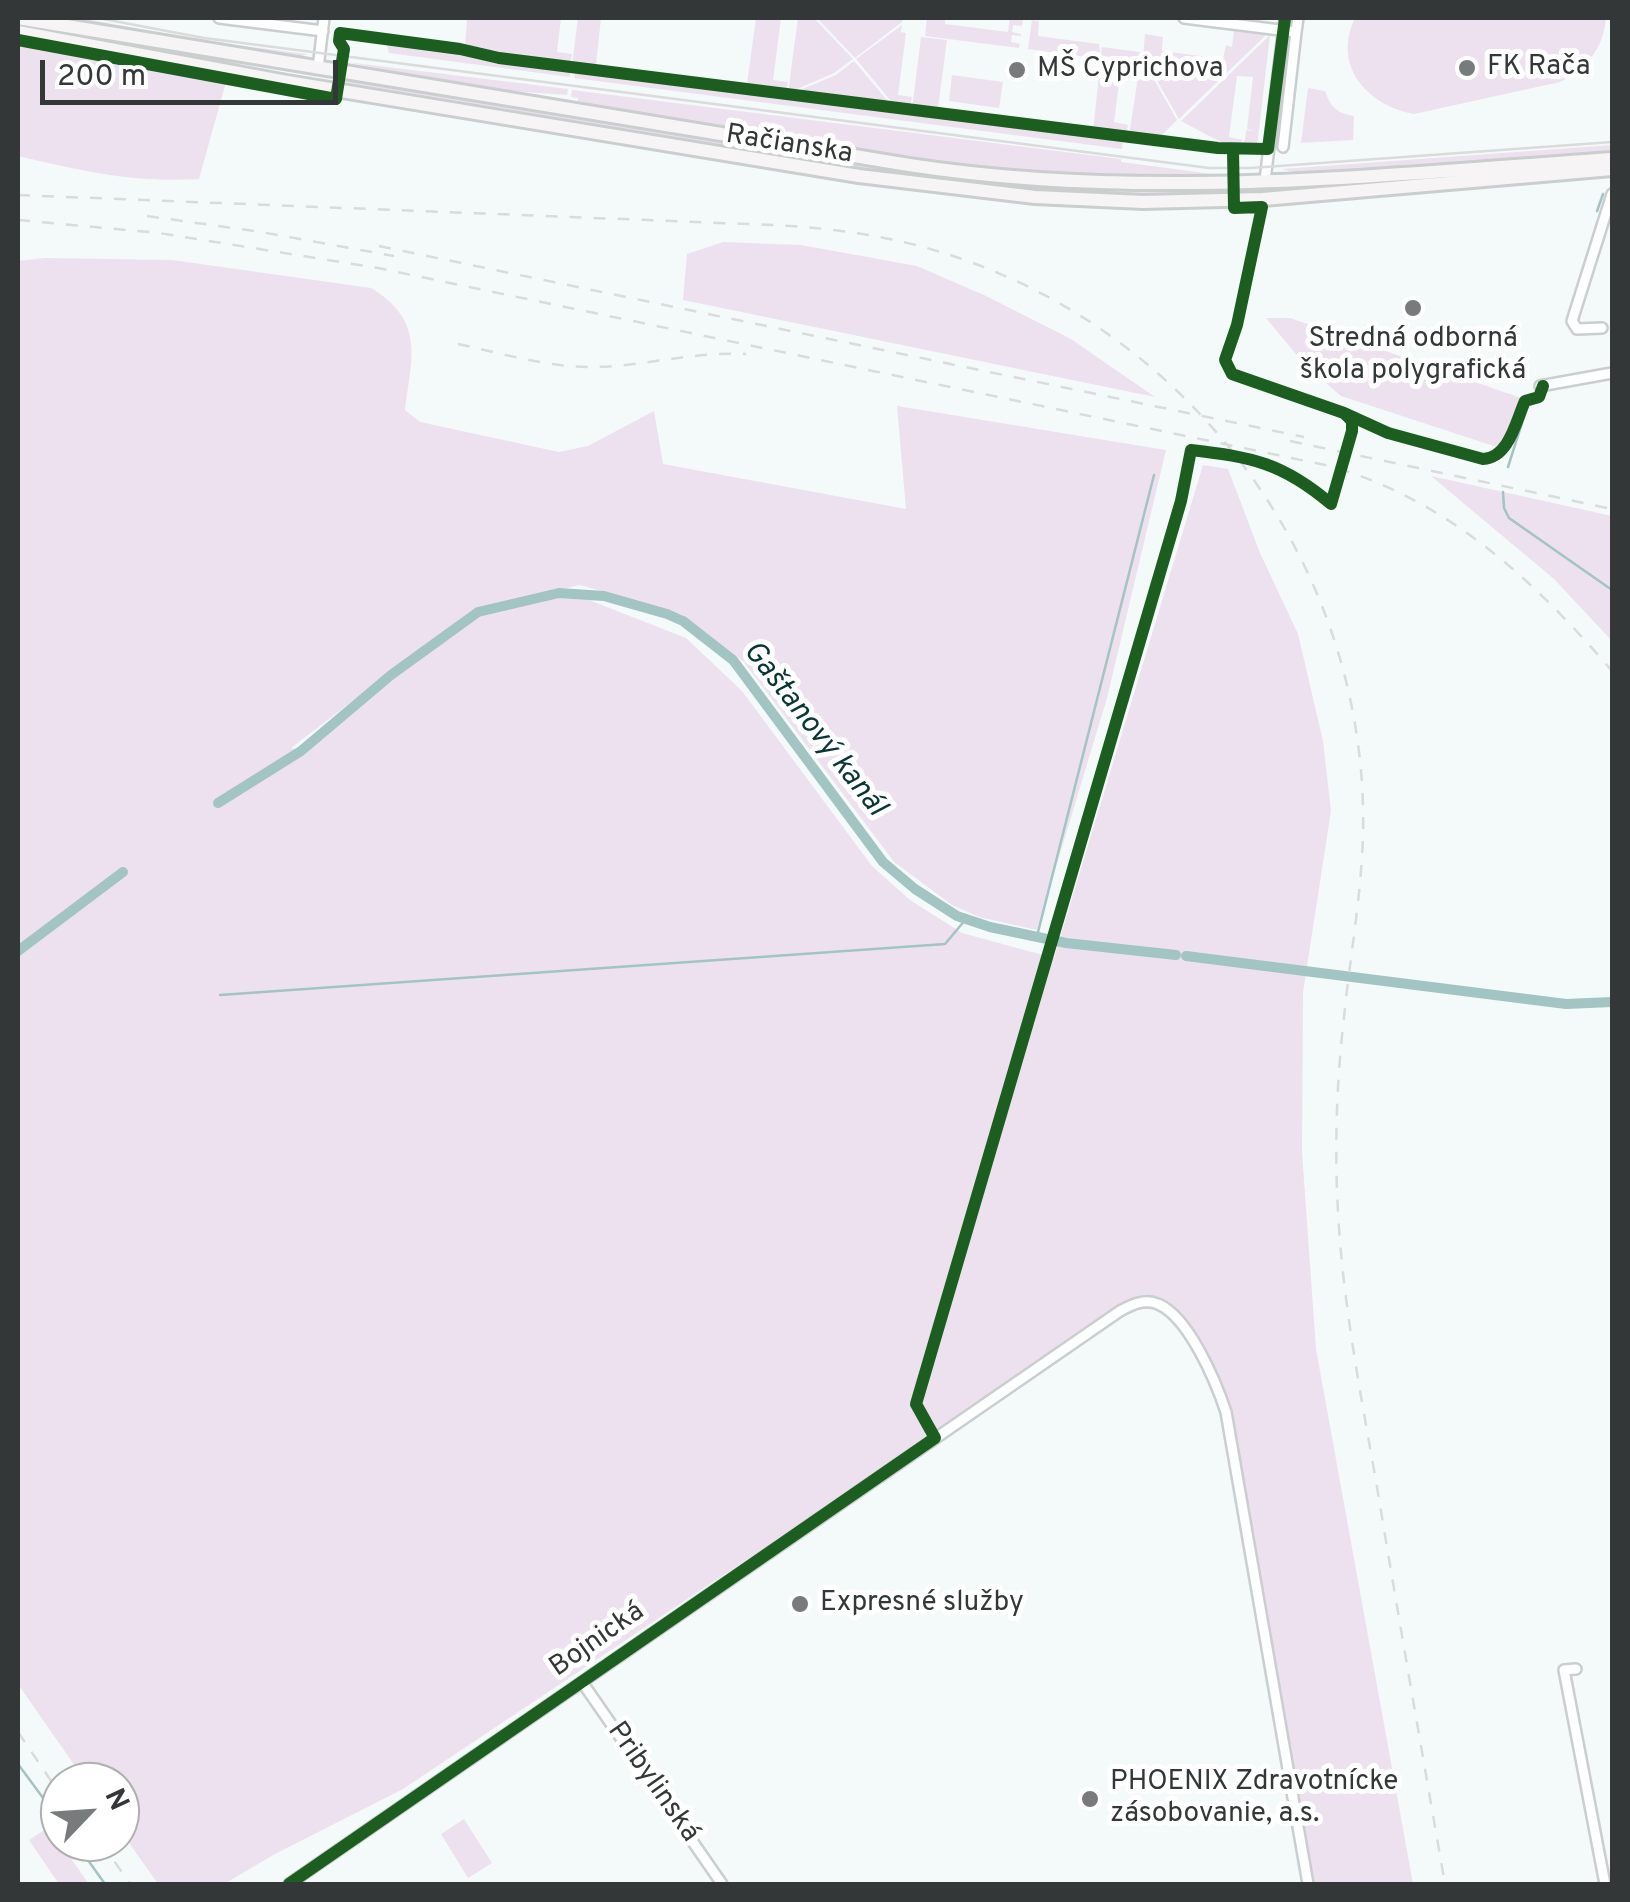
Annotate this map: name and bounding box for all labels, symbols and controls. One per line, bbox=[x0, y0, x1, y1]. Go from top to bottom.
scale bar bbox=[45, 40, 342, 102]
place label: FK Rača bbox=[1487, 51, 1591, 85]
place label: MŠ Cyprichova bbox=[1037, 53, 1224, 87]
marker: FK Rača bbox=[1456, 57, 1478, 79]
text: 200 m bbox=[57, 59, 146, 96]
marker: MŠ Cyprichova bbox=[1006, 59, 1028, 81]
street label: Račianska bbox=[723, 119, 855, 173]
marker: Stredná odborná škola polygrafická bbox=[1402, 297, 1424, 319]
place label: Stredná odborná škola polygrafická bbox=[1300, 323, 1526, 389]
water label: Gaštanový kanál bbox=[733, 635, 893, 825]
place label: Expresné služby bbox=[820, 1587, 1024, 1621]
marker: Expresné služby bbox=[789, 1593, 811, 1615]
street label: Bojnická bbox=[544, 1596, 652, 1686]
street label: Pribylinská bbox=[598, 1716, 706, 1850]
north arrow bbox=[40, 1762, 140, 1862]
place label: PHOENIX Zdravotnícke zásobovanie, a.s. bbox=[1110, 1766, 1398, 1832]
text: N bbox=[95, 1783, 136, 1817]
marker: PHOENIX Zdravotnícke zásobovanie, a.s. bbox=[1079, 1788, 1101, 1810]

